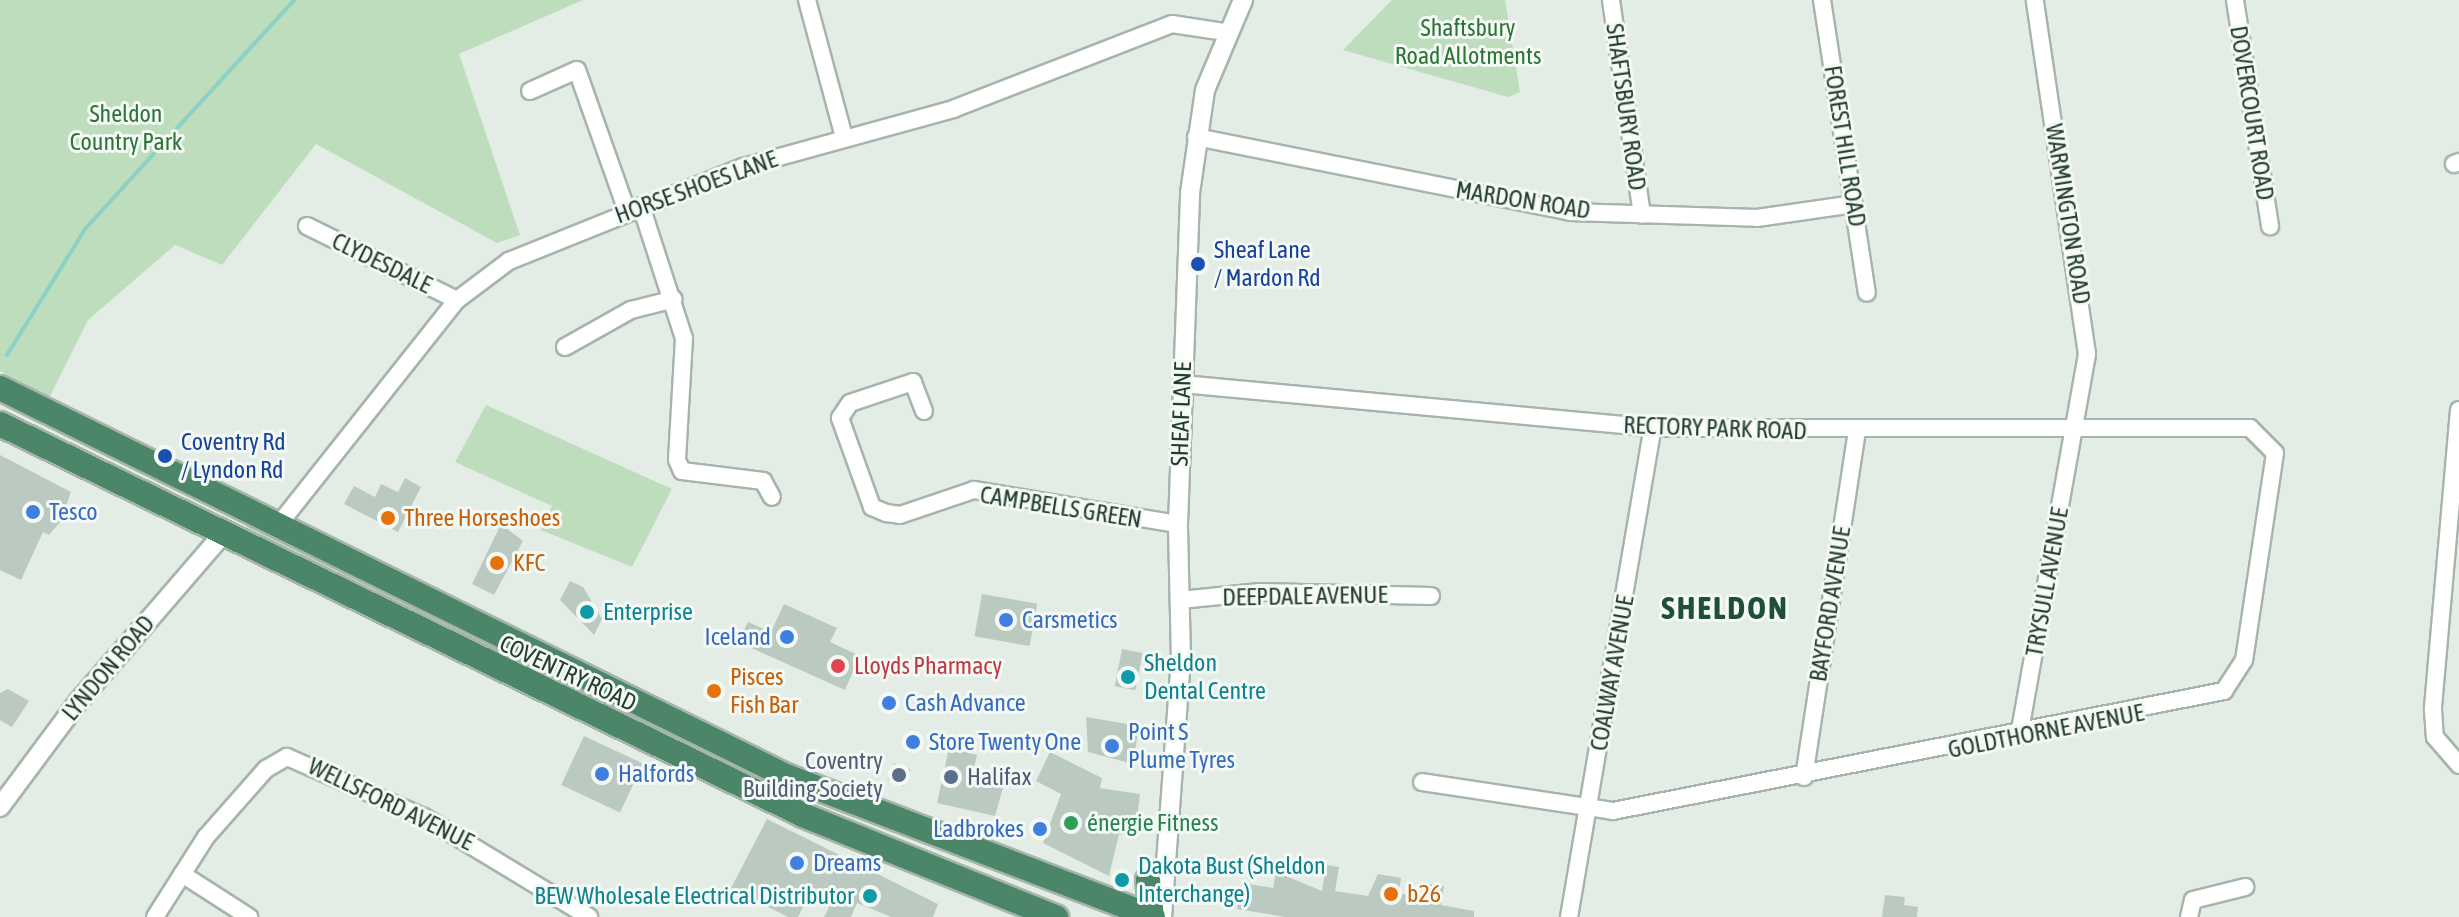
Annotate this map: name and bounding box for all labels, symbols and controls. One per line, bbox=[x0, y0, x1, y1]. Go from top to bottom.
park label: Shaftsbury Road Allotments bbox=[1395, 14, 1541, 70]
street label: SHAFTSBURY ROAD bbox=[1600, 22, 1652, 192]
street label: DOVERCOURT ROAD bbox=[2224, 24, 2280, 202]
street label: FOREST HILL ROAD bbox=[1818, 63, 1872, 229]
park label: Sheldon Country Park bbox=[70, 100, 182, 156]
street label: WARMINGTON ROAD bbox=[2040, 122, 2096, 306]
street label: HORSE SHOES LANE bbox=[611, 144, 781, 230]
street label: MARDON ROAD bbox=[1454, 175, 1592, 225]
street label: CLYDESDALE bbox=[327, 226, 437, 300]
place label: Sheaf Lane / Mardon Rd bbox=[1214, 236, 1321, 292]
marker: Sheaf Lane / Mardon Rd bbox=[1189, 255, 1207, 273]
street label: SHEAF LANE bbox=[1165, 361, 1197, 467]
street label: RECTORY PARK ROAD bbox=[1623, 410, 1807, 446]
place label: Coventry Rd / Lyndon Rd bbox=[181, 428, 286, 484]
marker: Coventry Rd / Lyndon Rd bbox=[156, 447, 174, 465]
street label: CAMPBELLS GREEN bbox=[978, 480, 1144, 534]
place label: Tesco bbox=[49, 498, 98, 526]
marker: Tesco bbox=[24, 503, 42, 521]
place label: Three Horseshoes bbox=[404, 504, 560, 532]
street label: TRYSULL AVENUE bbox=[2020, 505, 2074, 659]
marker: Three Horseshoes bbox=[379, 509, 397, 527]
street label: BAYFORD AVENUE bbox=[1804, 524, 1856, 684]
place label: KFC bbox=[513, 549, 545, 577]
marker: KFC bbox=[488, 554, 506, 572]
street label: DEEPDALE AVENUE bbox=[1222, 580, 1388, 612]
district label: SHELDON bbox=[1661, 589, 1789, 627]
street label: COALWAY AVENUE bbox=[1584, 593, 1640, 753]
place label: Enterprise bbox=[603, 598, 693, 626]
marker: Enterprise bbox=[578, 603, 596, 621]
place label: Carsmetics bbox=[1022, 606, 1117, 634]
street label: LYNDON ROAD bbox=[56, 610, 160, 726]
marker: Carsmetics bbox=[997, 611, 1015, 629]
place label: Iceland bbox=[705, 623, 771, 651]
marker: Iceland bbox=[778, 628, 796, 646]
street label: COVENTRY ROAD bbox=[495, 629, 641, 717]
place label: Sheldon Dental Centre bbox=[1144, 649, 1266, 705]
place label: Lloyds Pharmacy bbox=[854, 652, 1002, 680]
marker: Lloyds Pharmacy bbox=[829, 657, 847, 675]
place label: Pisces Fish Bar bbox=[730, 663, 798, 719]
marker: Sheldon Dental Centre bbox=[1119, 668, 1137, 686]
marker: Pisces Fish Bar bbox=[705, 682, 723, 700]
place label: Cash Advance bbox=[905, 689, 1026, 717]
marker: Cash Advance bbox=[880, 694, 898, 712]
street label: GOLDTHORNE AVENUE bbox=[1946, 698, 2146, 764]
place label: Point S Plume Tyres bbox=[1128, 718, 1235, 774]
place label: Store Twenty One bbox=[929, 728, 1081, 756]
marker: Store Twenty One bbox=[904, 733, 922, 751]
marker: Point S Plume Tyres bbox=[1103, 737, 1121, 755]
place label: Coventry Building Society bbox=[743, 747, 883, 803]
street label: WELLSFORD AVENUE bbox=[304, 751, 478, 857]
place label: Halfords bbox=[618, 760, 694, 788]
place label: Halifax bbox=[967, 763, 1031, 791]
marker: Halfords bbox=[593, 765, 611, 783]
marker: Coventry Building Society bbox=[890, 766, 908, 784]
marker: Halifax bbox=[942, 768, 960, 786]
place label: énergie Fitness bbox=[1087, 809, 1218, 837]
marker: énergie Fitness bbox=[1062, 814, 1080, 832]
place label: Ladbrokes bbox=[933, 815, 1024, 843]
marker: Ladbrokes bbox=[1031, 820, 1049, 838]
place label: Dreams bbox=[813, 849, 881, 877]
place label: Dakota Bust (Sheldon Interchange) bbox=[1138, 852, 1326, 908]
marker: Dreams bbox=[788, 854, 806, 872]
marker: Dakota Bust (Sheldon Interchange) bbox=[1113, 871, 1131, 889]
place label: b26 bbox=[1407, 880, 1441, 908]
place label: BEW Wholesale Electrical Distributor bbox=[534, 882, 854, 910]
marker: b26 bbox=[1382, 885, 1400, 903]
marker: BEW Wholesale Electrical Distributor bbox=[861, 887, 879, 905]

